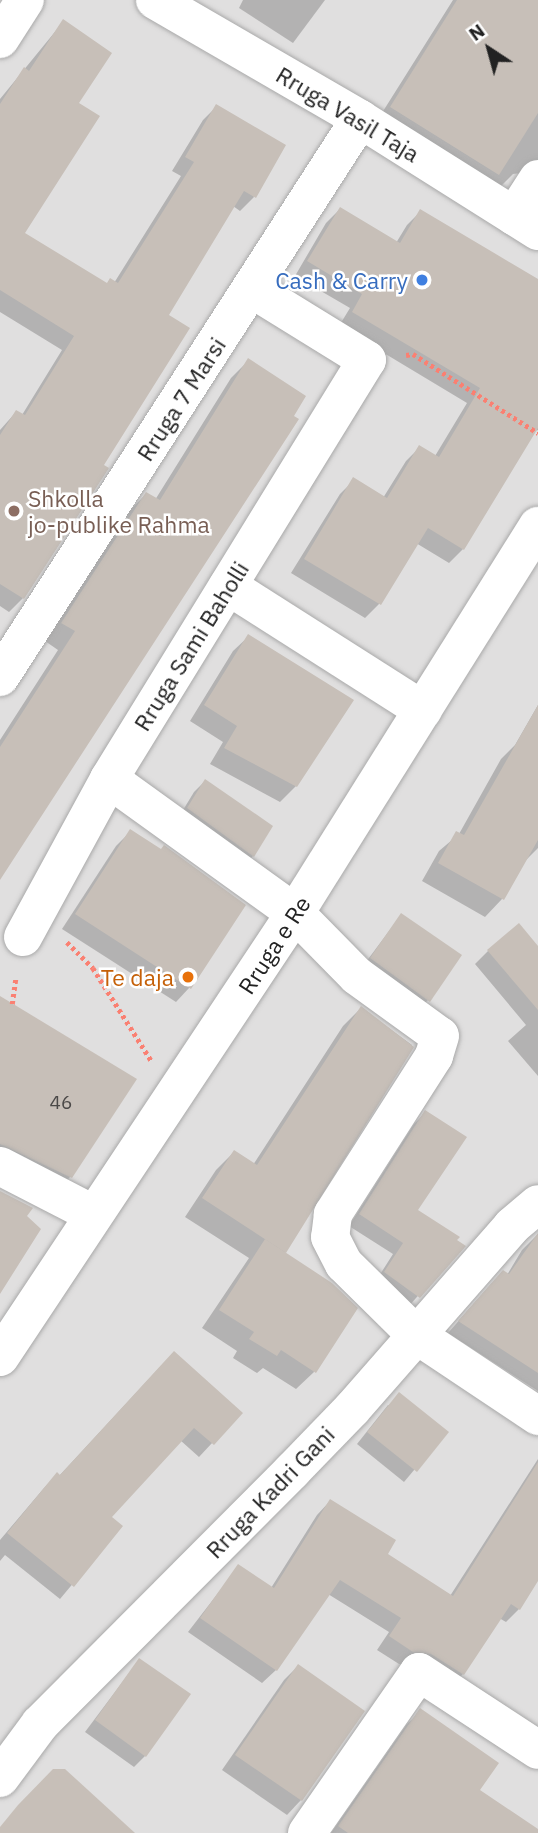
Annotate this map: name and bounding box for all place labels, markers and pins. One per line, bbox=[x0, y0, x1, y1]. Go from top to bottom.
place label: Cash & Carry bbox=[275, 266, 408, 294]
marker: Cash & Carry bbox=[414, 272, 430, 288]
place label: Shkolla jo-publike Rahma bbox=[28, 484, 210, 538]
marker: Shkolla jo-publike Rahma bbox=[6, 503, 22, 519]
place label: Te daja bbox=[101, 963, 174, 991]
marker: Te daja bbox=[180, 969, 196, 985]

